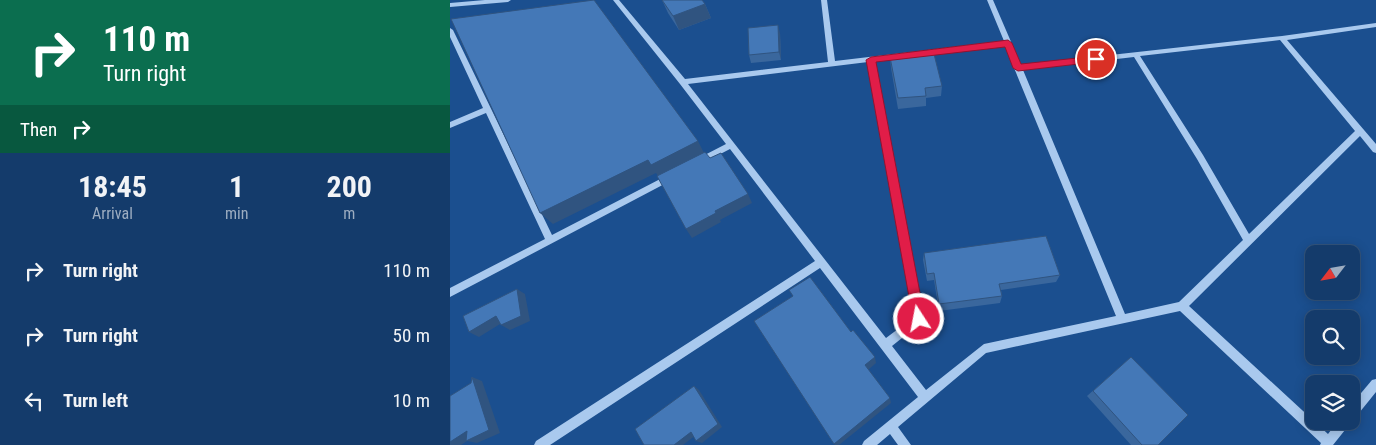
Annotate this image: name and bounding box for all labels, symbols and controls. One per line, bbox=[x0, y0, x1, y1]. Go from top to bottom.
text: 110 m bbox=[103, 19, 190, 60]
icon: right bbox=[20, 20, 85, 85]
pin bbox=[1075, 38, 1117, 80]
icon: arrive bbox=[1082, 45, 1110, 73]
text: Turn right bbox=[103, 61, 186, 86]
icon: right bbox=[67, 115, 95, 143]
text: Then bbox=[20, 118, 57, 141]
text: 18:45 bbox=[78, 169, 147, 204]
text: 1 bbox=[229, 169, 244, 204]
text: 200 bbox=[326, 169, 372, 204]
text: Arrival bbox=[92, 204, 133, 223]
text: min bbox=[225, 204, 248, 223]
text: m bbox=[343, 204, 355, 223]
north arrow bbox=[1305, 245, 1360, 300]
map controls bbox=[1305, 245, 1360, 430]
icon: right bbox=[20, 257, 48, 285]
text: Turn right bbox=[63, 259, 138, 282]
text: 110 m bbox=[383, 259, 430, 282]
position arrow bbox=[892, 292, 944, 344]
button: search bbox=[1305, 310, 1360, 365]
icon: right bbox=[20, 322, 48, 350]
text: Turn right bbox=[63, 324, 138, 347]
text: 50 m bbox=[393, 324, 430, 347]
button: layers bbox=[1305, 375, 1360, 430]
icon: left bbox=[20, 387, 48, 415]
text: Turn left bbox=[63, 389, 128, 412]
text: 10 m bbox=[393, 389, 430, 412]

